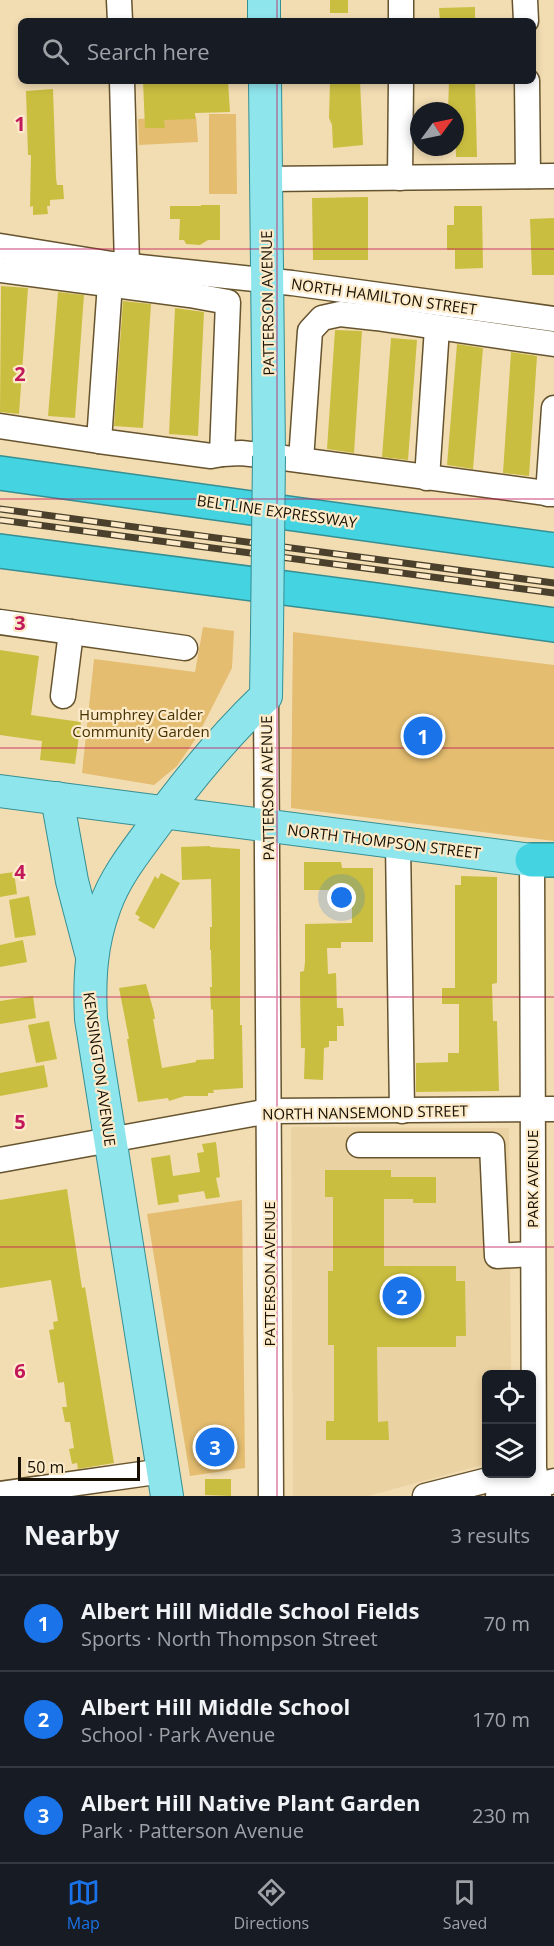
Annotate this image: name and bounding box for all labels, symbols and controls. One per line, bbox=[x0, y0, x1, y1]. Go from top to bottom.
search box bbox=[18, 18, 536, 84]
icon: search bbox=[39, 35, 72, 68]
text: Search here bbox=[87, 36, 210, 66]
north arrow bbox=[410, 102, 464, 156]
text: 1 bbox=[14, 110, 26, 137]
street label: PATTERSON AVENUE bbox=[256, 230, 278, 376]
street label: NORTH HAMILTON STREET bbox=[290, 273, 479, 319]
text: 2 bbox=[14, 360, 26, 387]
street label: BELTLINE EXPRESSWAY bbox=[196, 490, 359, 532]
text: 3 bbox=[14, 609, 26, 636]
park label: Humphrey Calder Community Garden bbox=[72, 704, 210, 741]
pin: 1 bbox=[404, 714, 442, 758]
street label: PATTERSON AVENUE bbox=[256, 715, 278, 861]
street label: NORTH THOMPSON STREET bbox=[286, 819, 483, 863]
text: 4 bbox=[14, 858, 26, 885]
your location bbox=[327, 883, 356, 912]
street label: KENSINGTON AVENUE bbox=[79, 990, 121, 1148]
street label: NORTH NANSEMOND STREET bbox=[262, 1100, 469, 1124]
text: 5 bbox=[14, 1108, 26, 1135]
street label: PARK AVENUE bbox=[522, 1130, 542, 1228]
street label: PATTERSON AVENUE bbox=[259, 1201, 279, 1347]
pin: 2 bbox=[382, 1274, 422, 1318]
text: 6 bbox=[14, 1357, 26, 1384]
map controls bbox=[482, 1370, 536, 1478]
button: locate bbox=[482, 1370, 536, 1424]
pin: 3 bbox=[196, 1424, 234, 1470]
button: layers bbox=[482, 1424, 536, 1478]
scale bar bbox=[18, 1454, 140, 1482]
text: 50 m bbox=[27, 1456, 64, 1478]
text: Nearby bbox=[24, 1517, 119, 1553]
text: 3 results bbox=[450, 1522, 530, 1549]
text: Albert Hill Middle School Fields bbox=[81, 1595, 419, 1625]
text: 1 bbox=[38, 1610, 49, 1637]
text: 70 m bbox=[483, 1610, 530, 1637]
text: Sports · North Thompson Street bbox=[81, 1625, 378, 1652]
text: Albert Hill Middle School bbox=[81, 1691, 350, 1721]
text: 2 bbox=[38, 1706, 49, 1733]
text: 170 m bbox=[472, 1706, 530, 1733]
text: School · Park Avenue bbox=[81, 1721, 275, 1748]
text: Albert Hill Native Plant Garden bbox=[81, 1787, 421, 1817]
text: 3 bbox=[38, 1802, 49, 1829]
text: 230 m bbox=[472, 1802, 530, 1829]
text: Park · Patterson Avenue bbox=[81, 1817, 304, 1844]
tab: Map bbox=[67, 1876, 100, 1934]
tab: Directions bbox=[233, 1876, 309, 1934]
tab: Saved bbox=[443, 1876, 487, 1934]

